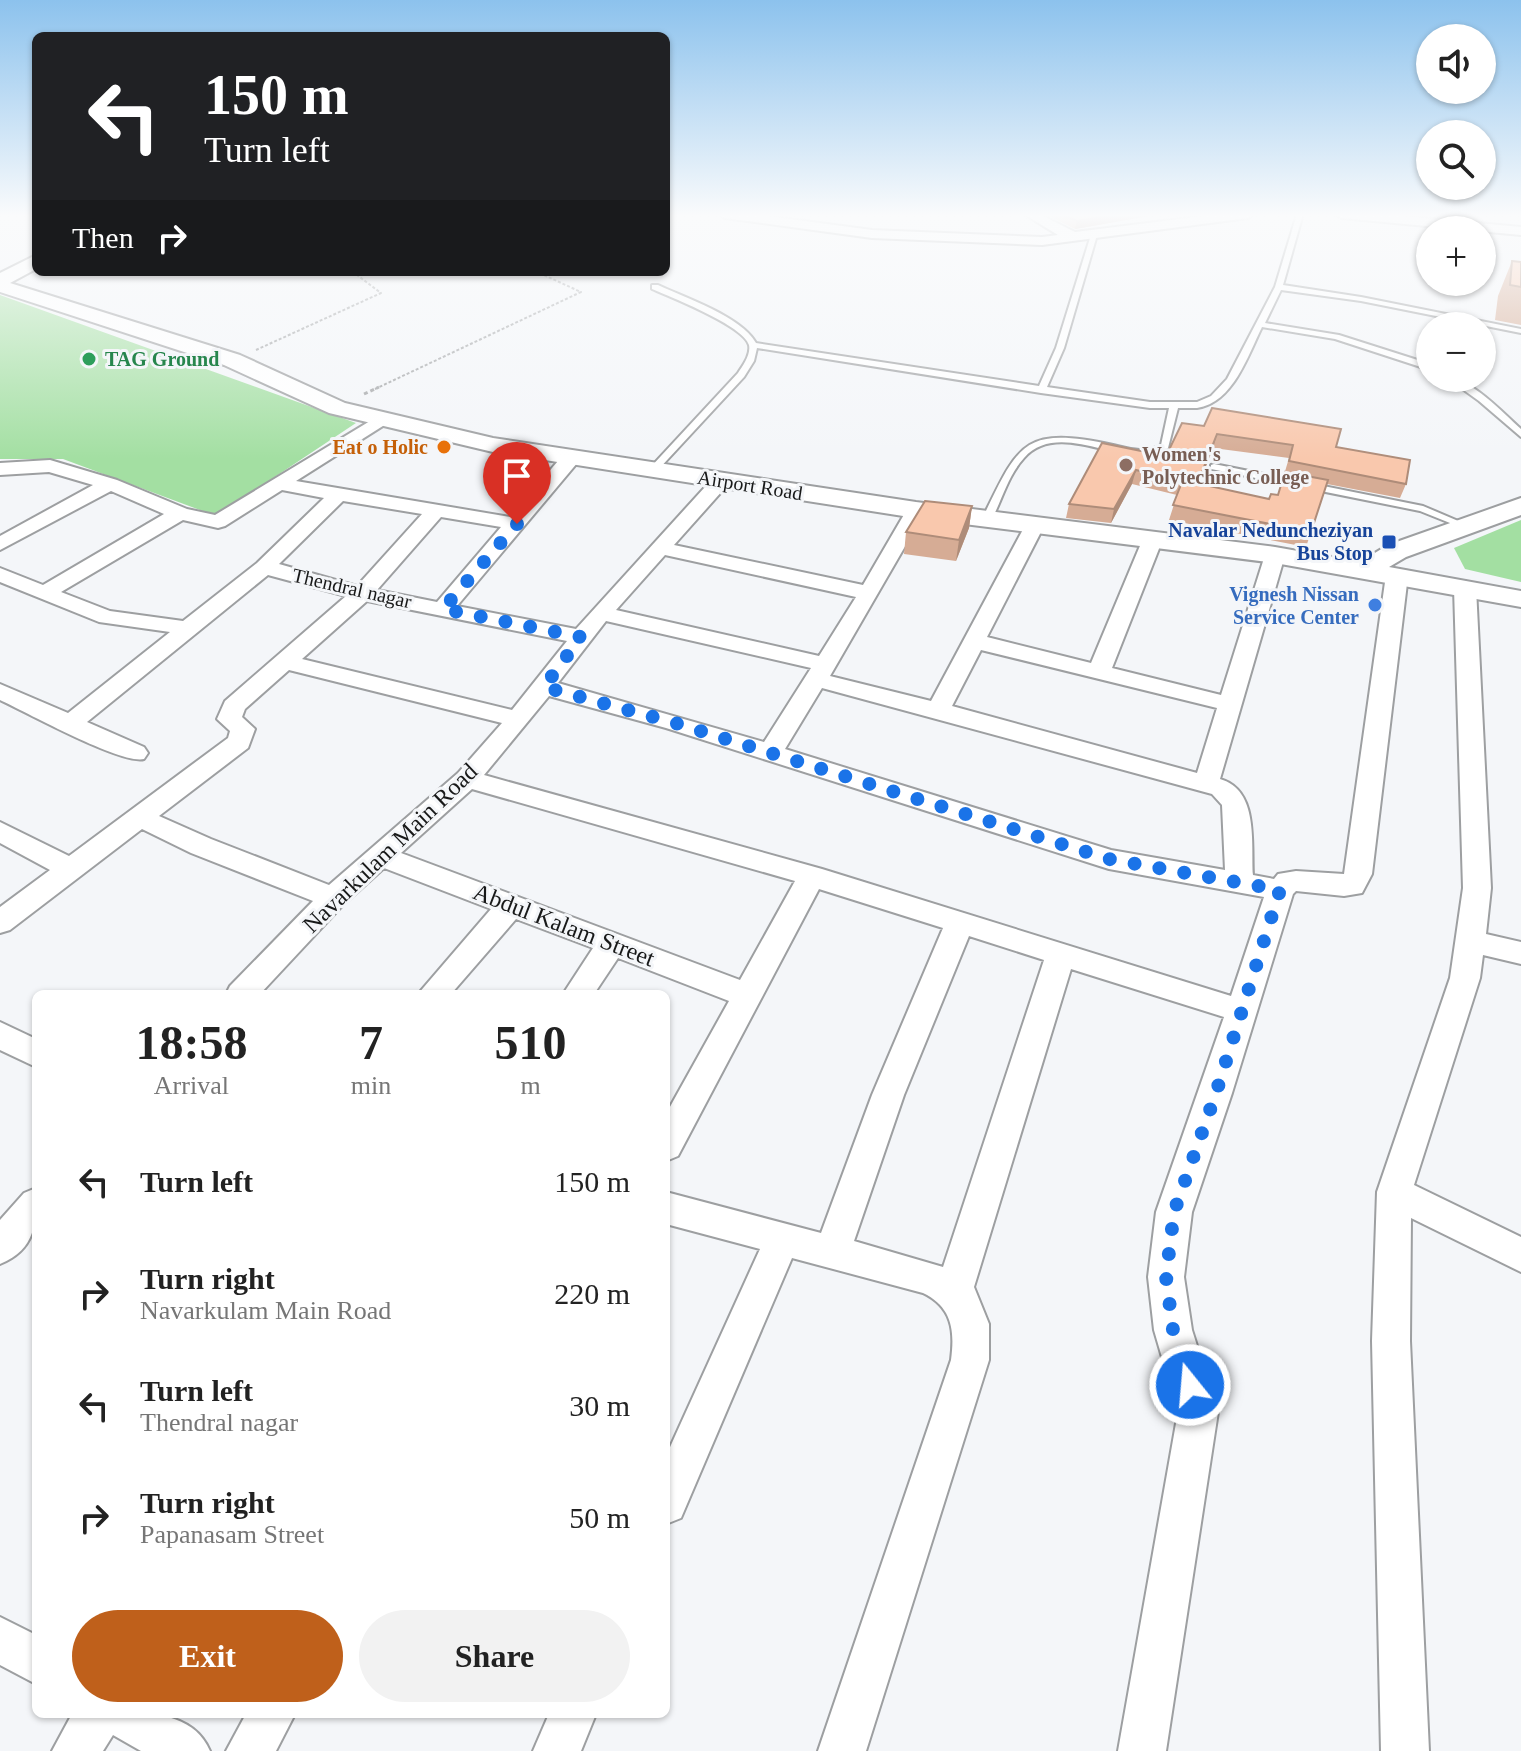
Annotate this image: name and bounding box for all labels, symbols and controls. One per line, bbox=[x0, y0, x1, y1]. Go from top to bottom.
map controls bbox=[1416, 24, 1496, 392]
button: sound bbox=[1416, 24, 1496, 104]
icon: left bbox=[72, 64, 176, 168]
text: 150 m bbox=[204, 64, 349, 126]
button: search bbox=[1416, 120, 1496, 200]
text: Turn left bbox=[204, 130, 330, 170]
icon: right bbox=[150, 216, 194, 260]
button: + bbox=[1416, 216, 1496, 296]
text: Then bbox=[72, 221, 134, 254]
button: − bbox=[1416, 312, 1496, 392]
place label: TAG Ground bbox=[105, 348, 219, 370]
marker: TAG Ground bbox=[80, 350, 98, 368]
place label: Eat o Holic bbox=[332, 436, 428, 458]
marker: Eat o Holic bbox=[435, 438, 453, 456]
pin bbox=[483, 442, 551, 524]
place label: Women's Polytechnic College bbox=[1142, 443, 1309, 489]
icon: arrive bbox=[495, 454, 539, 498]
marker: Women's Polytechnic College bbox=[1117, 456, 1135, 474]
street label: Airport Road bbox=[696, 466, 804, 505]
place label: Navalar Neduncheziyan Bus Stop bbox=[1168, 519, 1373, 565]
marker: Navalar Neduncheziyan Bus Stop bbox=[1380, 533, 1398, 551]
street label: Thendral nagar bbox=[290, 564, 414, 613]
place label: Vignesh Nissan Service Center bbox=[1229, 583, 1359, 628]
marker: Vignesh Nissan Service Center bbox=[1366, 596, 1384, 614]
street label: Navarkulam Main Road bbox=[298, 758, 482, 938]
street label: Abdul Kalam Street bbox=[470, 878, 659, 972]
text: 18:58 bbox=[135, 1016, 247, 1069]
text: 7 bbox=[359, 1016, 383, 1069]
text: 510 bbox=[495, 1016, 567, 1069]
text: Arrival bbox=[154, 1071, 229, 1100]
text: min bbox=[351, 1071, 391, 1100]
text: m bbox=[520, 1071, 541, 1100]
icon: left bbox=[72, 1160, 116, 1204]
text: Turn left bbox=[140, 1165, 253, 1198]
text: 150 m bbox=[554, 1165, 630, 1198]
text: Turn right bbox=[140, 1262, 275, 1295]
icon: right bbox=[72, 1272, 116, 1316]
text: 220 m bbox=[554, 1277, 630, 1310]
text: Navarkulam Main Road bbox=[140, 1296, 391, 1325]
position arrow bbox=[1148, 1343, 1232, 1427]
text: Turn left bbox=[140, 1374, 253, 1407]
icon: left bbox=[72, 1384, 116, 1428]
text: 30 m bbox=[569, 1389, 630, 1422]
text: Thendral nagar bbox=[140, 1408, 298, 1437]
text: Turn right bbox=[140, 1486, 275, 1519]
icon: right bbox=[72, 1496, 116, 1540]
text: 50 m bbox=[569, 1501, 630, 1534]
text: Papanasam Street bbox=[140, 1520, 324, 1549]
button: Exit bbox=[72, 1610, 343, 1702]
button: Share bbox=[359, 1610, 630, 1702]

